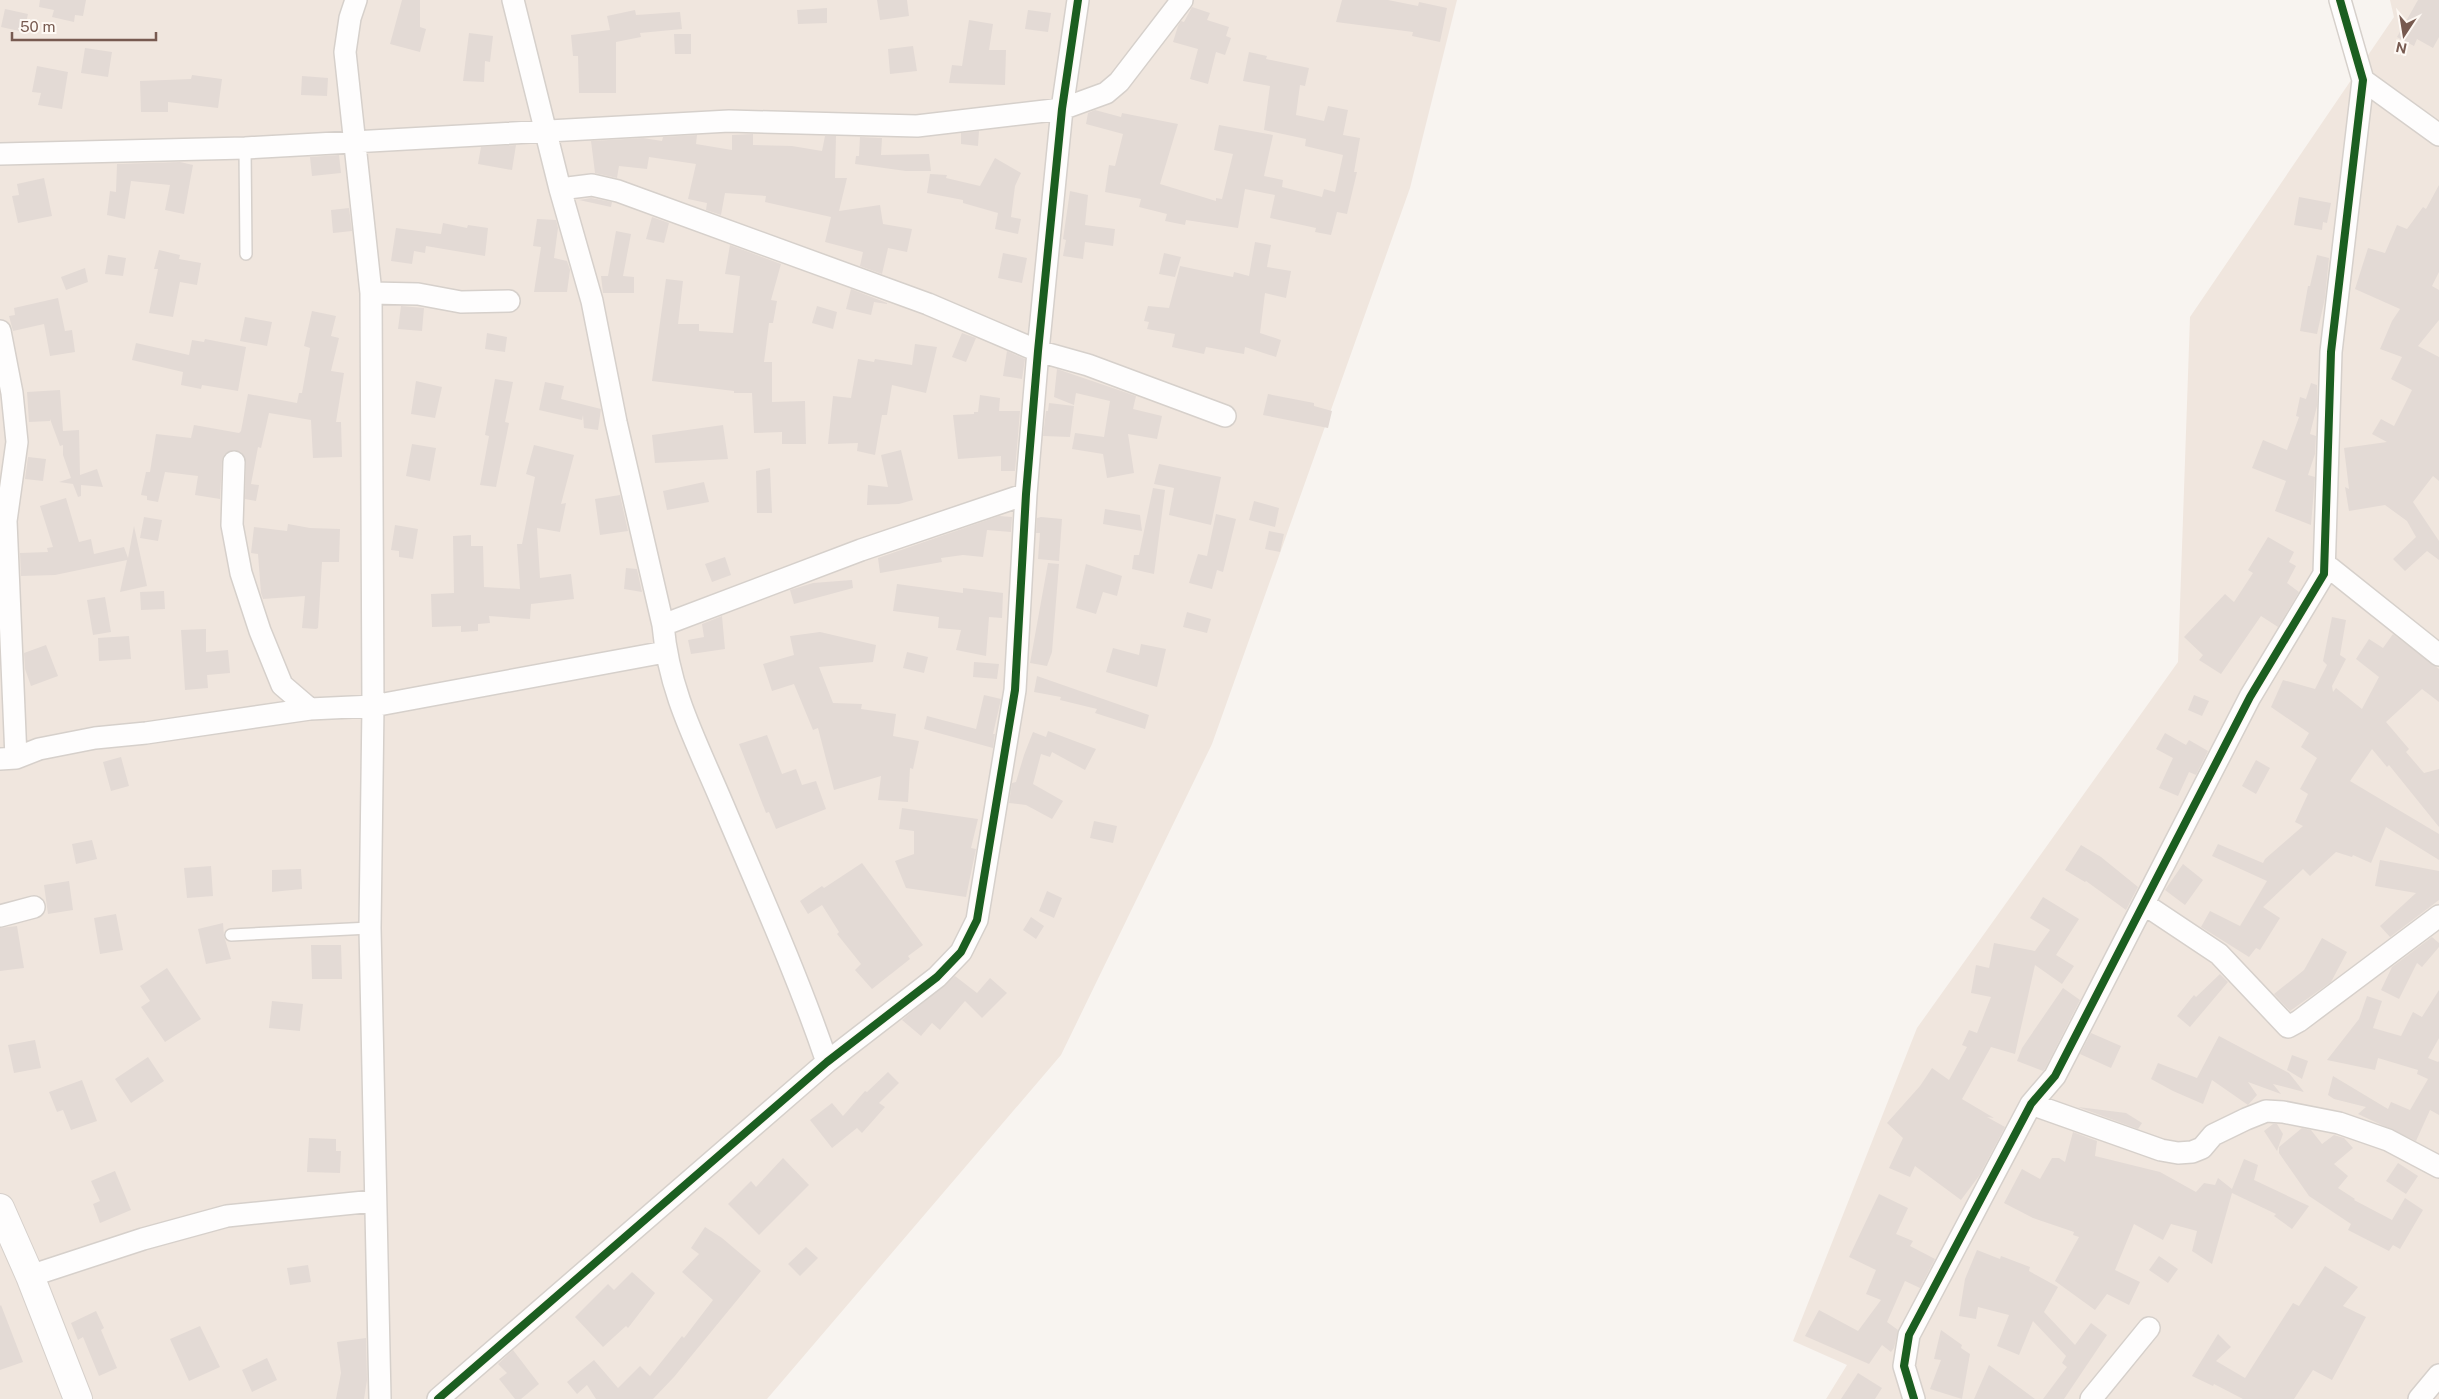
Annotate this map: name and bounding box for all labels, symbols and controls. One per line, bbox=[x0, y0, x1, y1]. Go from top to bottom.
scale bar bbox=[12, 10, 156, 42]
north arrow bbox=[2379, 10, 2429, 60]
text: 50 m bbox=[20, 18, 55, 35]
text: N bbox=[2394, 39, 2408, 57]

